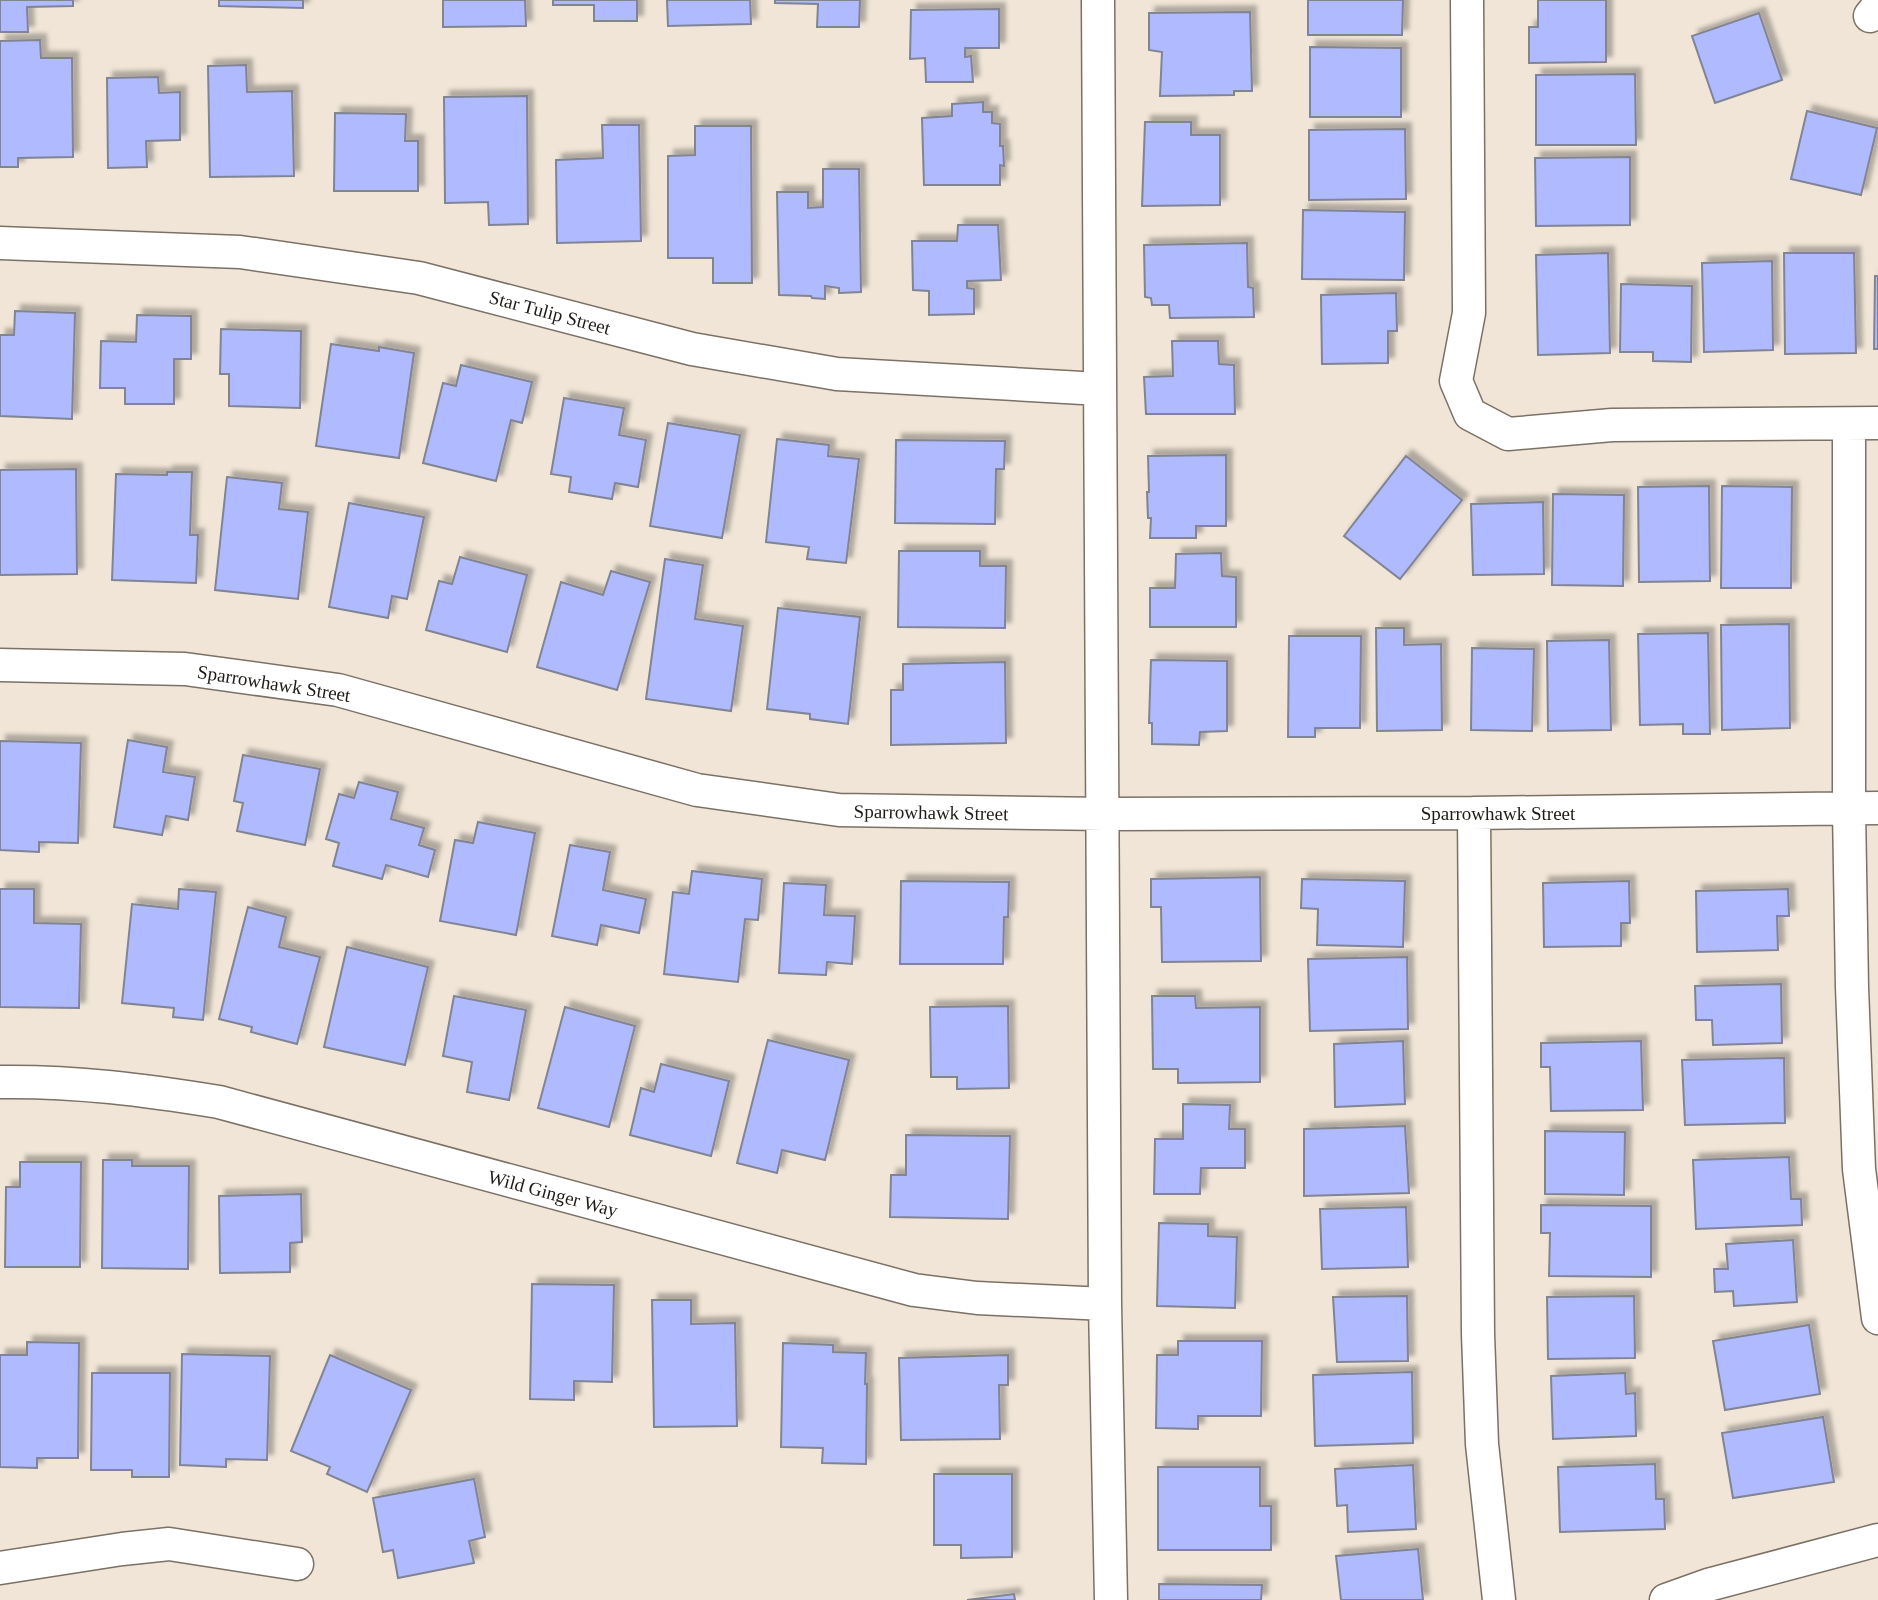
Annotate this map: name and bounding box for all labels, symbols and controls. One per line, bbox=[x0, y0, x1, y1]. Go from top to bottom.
street label: Star Tulip Street bbox=[487, 286, 613, 339]
street label: Sparrowhawk Street bbox=[196, 661, 353, 706]
street label: Sparrowhawk Street bbox=[854, 801, 1009, 824]
street label: Sparrowhawk Street bbox=[1421, 803, 1576, 824]
street label: Wild Ginger Way bbox=[486, 1166, 621, 1221]

